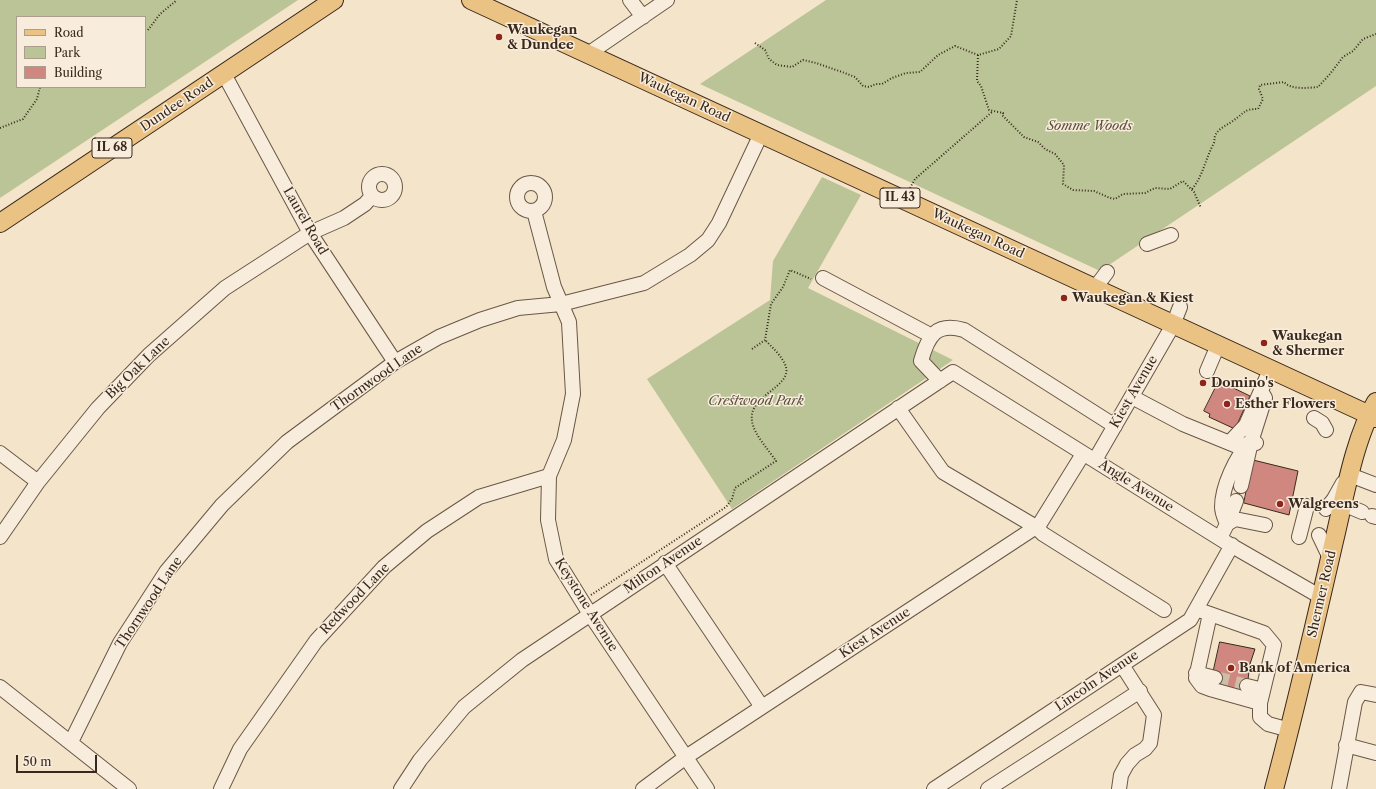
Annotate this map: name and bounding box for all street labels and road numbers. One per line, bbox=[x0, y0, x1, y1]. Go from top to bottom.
street label: Waukegan Road bbox=[636, 70, 732, 126]
street label: Dundee Road bbox=[137, 75, 217, 135]
road number: IL 68 bbox=[92, 138, 132, 158]
street label: Laurel Road bbox=[279, 184, 331, 258]
road number: IL 43 bbox=[880, 188, 920, 208]
street label: Waukegan Road bbox=[930, 206, 1026, 262]
street label: Big Oak Lane bbox=[103, 334, 173, 402]
street label: Thornwood Lane bbox=[328, 341, 426, 415]
street label: Kiest Avenue bbox=[1107, 353, 1161, 431]
street label: Angle Avenue bbox=[1096, 457, 1176, 515]
street label: Milton Avenue bbox=[621, 533, 705, 597]
street label: Shermer Road bbox=[1304, 549, 1340, 639]
street label: Thornwood Lane bbox=[112, 554, 186, 652]
street label: Keystone Avenue bbox=[551, 555, 621, 655]
street label: Redwood Lane bbox=[317, 560, 393, 638]
street label: Kiest Avenue bbox=[837, 604, 913, 662]
street label: Lincoln Avenue bbox=[1052, 647, 1142, 715]

